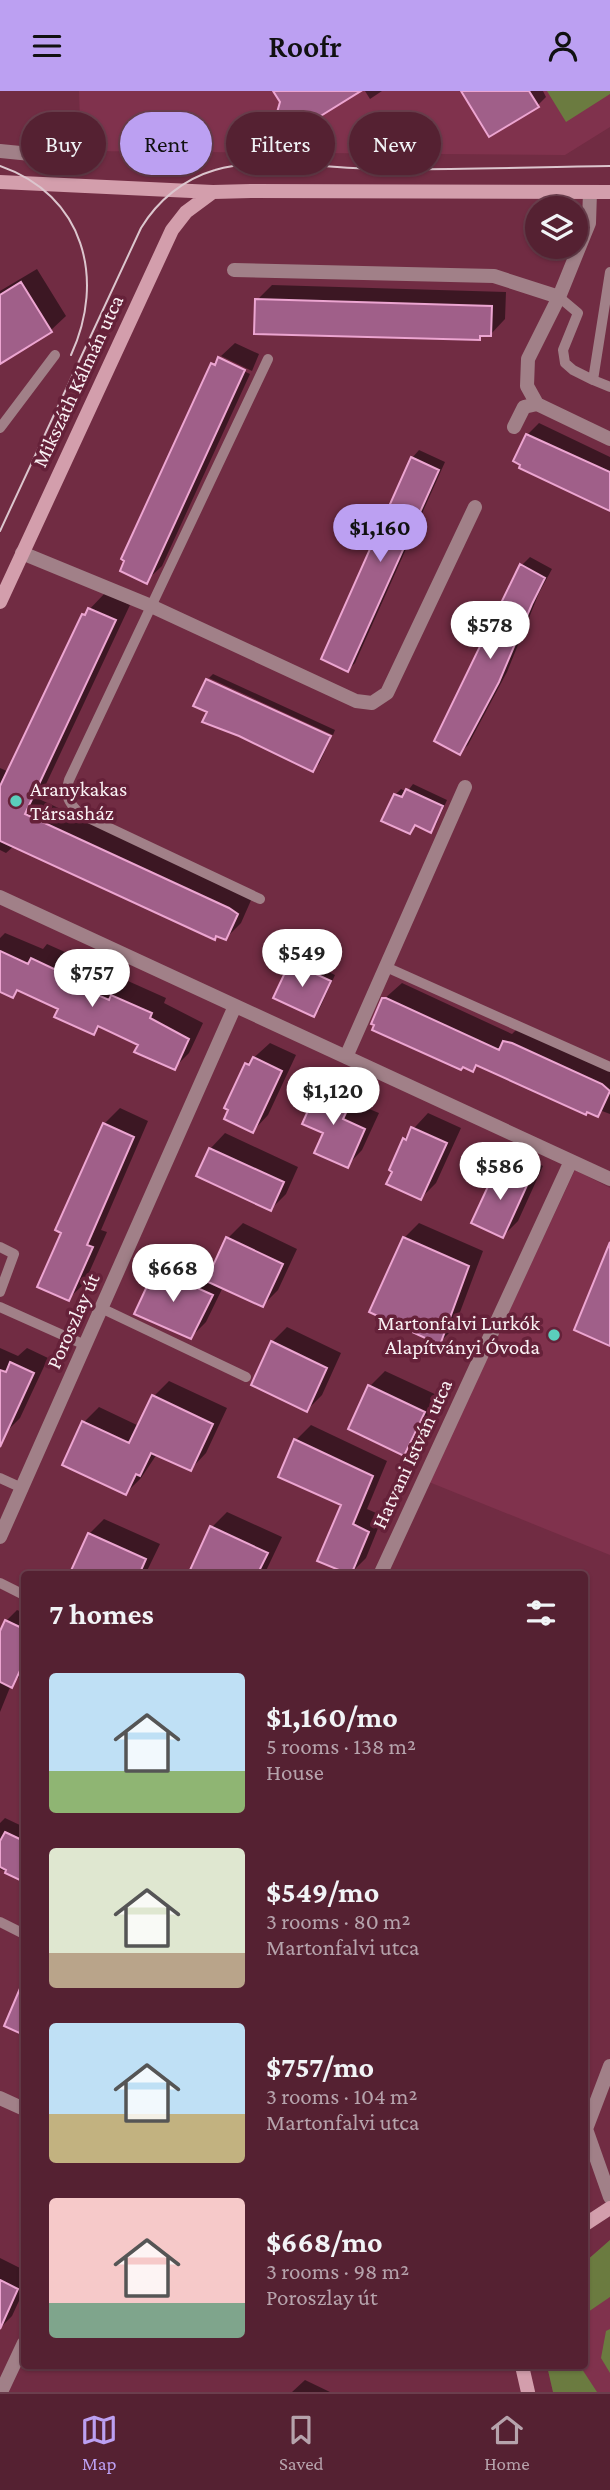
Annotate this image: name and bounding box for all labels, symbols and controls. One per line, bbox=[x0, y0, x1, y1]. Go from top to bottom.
icon: menu bbox=[28, 27, 66, 65]
icon: person bbox=[544, 27, 582, 65]
text: Roofr bbox=[268, 28, 342, 64]
chip: Buy bbox=[21, 112, 106, 175]
chip: Rent bbox=[120, 112, 212, 175]
chip: Filters bbox=[226, 112, 335, 175]
chip: New bbox=[349, 112, 441, 175]
map controls bbox=[525, 196, 588, 259]
button: layers bbox=[525, 196, 588, 259]
street label: Mikszáth Kálmán utca bbox=[28, 291, 129, 471]
pin: $1,160 bbox=[323, 505, 437, 564]
text: $1,160 bbox=[349, 514, 411, 540]
pin: $578 bbox=[449, 601, 531, 661]
text: $578 bbox=[467, 611, 513, 637]
place label: Aranykakas Társasház bbox=[30, 777, 127, 825]
marker: Aranykakas Társasház bbox=[8, 793, 24, 809]
pin: $549 bbox=[261, 929, 343, 989]
text: $549 bbox=[278, 939, 326, 965]
pin: $757 bbox=[51, 949, 133, 1009]
text: $757 bbox=[70, 959, 114, 985]
pin: $1,120 bbox=[276, 1067, 390, 1127]
text: $1,120 bbox=[303, 1077, 363, 1103]
pin: $586 bbox=[459, 1143, 541, 1202]
text: $586 bbox=[476, 1152, 524, 1178]
pin: $668 bbox=[132, 1245, 214, 1304]
text: $668 bbox=[148, 1254, 198, 1280]
street label: Poroszlay út bbox=[41, 1269, 105, 1372]
place label: Martonfalvi Lurkók Alapítványi Óvoda bbox=[377, 1311, 540, 1359]
marker: Martonfalvi Lurkók Alapítványi Óvoda bbox=[546, 1327, 562, 1343]
street label: Hatvani István utca bbox=[367, 1375, 457, 1533]
icon: filters bbox=[522, 1594, 560, 1632]
text: 7 homes bbox=[49, 1597, 154, 1630]
text: $1,160/mo bbox=[266, 1700, 398, 1733]
icon: home bbox=[105, 1701, 189, 1785]
text: 5 rooms · 138 m² bbox=[266, 1733, 416, 1759]
text: House bbox=[266, 1759, 324, 1785]
text: $549/mo bbox=[266, 1875, 379, 1908]
icon: home bbox=[105, 1876, 189, 1960]
text: 3 rooms · 80 m² bbox=[266, 1908, 411, 1934]
text: Martonfalvi utca bbox=[266, 1934, 419, 1960]
text: $757/mo bbox=[266, 2050, 374, 2083]
icon: home bbox=[105, 2051, 189, 2135]
text: 3 rooms · 104 m² bbox=[266, 2083, 418, 2109]
text: Martonfalvi utca bbox=[266, 2109, 419, 2135]
text: $668/mo bbox=[266, 2225, 383, 2258]
icon: home bbox=[105, 2226, 189, 2310]
text: 3 rooms · 98 m² bbox=[266, 2258, 409, 2284]
text: Poroszlay út bbox=[266, 2284, 378, 2310]
tab: Map bbox=[80, 2411, 118, 2474]
tab: Saved bbox=[279, 2411, 323, 2474]
tab: Home bbox=[484, 2411, 530, 2474]

